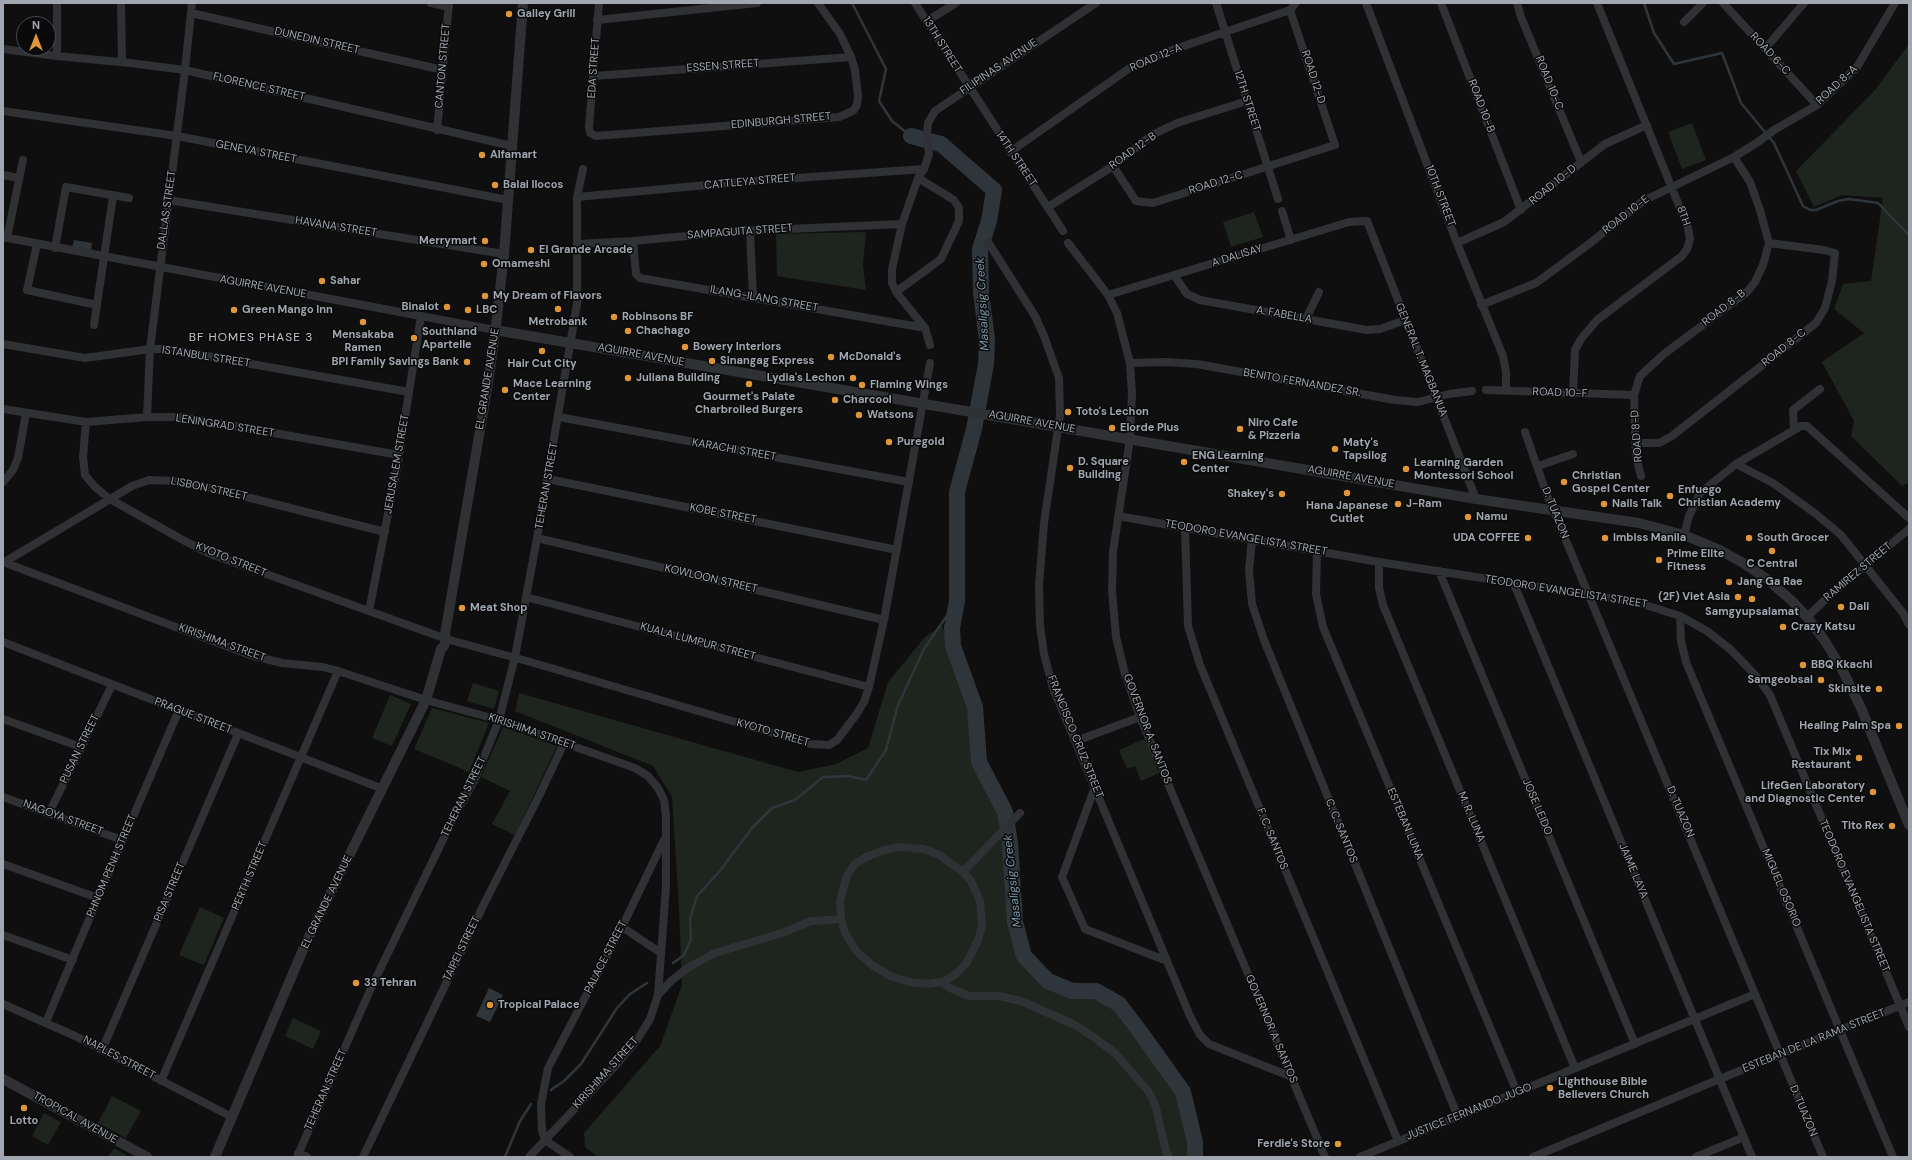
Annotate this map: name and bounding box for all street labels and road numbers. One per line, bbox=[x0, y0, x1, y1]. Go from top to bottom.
street label: 13TH STREET bbox=[920, 15, 964, 75]
street label: CANTON STREET bbox=[433, 23, 453, 109]
street label: DUNEDIN STREET bbox=[273, 25, 361, 57]
street label: ROAD 6-C bbox=[1747, 30, 1793, 78]
street label: FILIPINAS AVENUE bbox=[958, 36, 1040, 98]
street label: EDA STREET bbox=[585, 37, 603, 99]
street label: ROAD 12-A bbox=[1128, 41, 1184, 75]
street label: ROAD 12-D bbox=[1298, 49, 1328, 105]
street label: ROAD 10-C bbox=[1532, 54, 1566, 112]
street label: ESSEN STREET bbox=[686, 57, 760, 75]
street label: ROAD 8-A bbox=[1814, 62, 1860, 108]
street label: 12TH STREET bbox=[1231, 69, 1263, 133]
street label: FLORENCE STREET bbox=[212, 70, 306, 104]
street label: ROAD 10-B bbox=[1465, 78, 1497, 134]
street label: EDINBURGH STREET bbox=[730, 110, 832, 132]
street label: 14TH STREET bbox=[993, 129, 1039, 189]
street label: ROAD 12-B bbox=[1107, 130, 1159, 172]
street label: GENEVA STREET bbox=[214, 138, 298, 166]
street label: ROAD 10-D bbox=[1527, 162, 1579, 208]
street label: 10TH STREET bbox=[1422, 163, 1458, 229]
street label: DALLAS STREET bbox=[155, 169, 179, 251]
street label: ROAD 12-C bbox=[1187, 169, 1245, 197]
street label: CATTLEYA STREET bbox=[704, 171, 796, 193]
street label: ROAD 10-E bbox=[1600, 193, 1652, 237]
street label: 8TH bbox=[1673, 204, 1693, 228]
street label: HAVANA STREET bbox=[294, 214, 378, 240]
street label: SAMPAGUITA STREET bbox=[686, 222, 794, 242]
street label: A DALISAY bbox=[1210, 242, 1264, 270]
street label: AGUIRRE AVENUE bbox=[219, 273, 307, 301]
street label: ILANG-ILANG STREET bbox=[709, 283, 819, 315]
street label: ROAD 8-B bbox=[1700, 287, 1748, 329]
street label: GENERAL T. MAGBANUA bbox=[1392, 301, 1450, 419]
street label: A. FABELLA bbox=[1255, 304, 1313, 326]
street label: ROAD 8-C bbox=[1759, 326, 1809, 370]
street label: EL GRANDE AVENUE bbox=[473, 327, 503, 431]
street label: AGUIRRE AVENUE bbox=[597, 341, 685, 369]
street label: ISTANBUL STREET bbox=[161, 344, 251, 370]
street label: BENITO FERNANDEZ SR. bbox=[1242, 366, 1362, 400]
street label: ROAD 10-F bbox=[1532, 385, 1588, 401]
street label: AGUIRRE AVENUE bbox=[988, 408, 1076, 436]
street label: ROAD 8-D bbox=[1629, 409, 1645, 463]
street label: LENINGRAD STREET bbox=[175, 412, 275, 440]
street label: JERUSALEM STREET bbox=[382, 413, 412, 515]
street label: KARACHI STREET bbox=[691, 436, 777, 464]
street label: TEHERAN STREET bbox=[533, 442, 561, 530]
street label: AGUIRRE AVENUE bbox=[1307, 463, 1395, 491]
street label: LISBON STREET bbox=[170, 474, 248, 504]
street label: D. TUAZON bbox=[1539, 485, 1571, 541]
street label: KOBE STREET bbox=[688, 501, 758, 527]
street label: TEODORO EVANGELISTA STREET bbox=[1164, 517, 1328, 559]
street label: KYOTO STREET bbox=[194, 540, 268, 580]
street label: RAMIREZ STREET bbox=[1821, 540, 1895, 604]
street label: KOWLOON STREET bbox=[663, 562, 759, 596]
street label: TEODORO EVANGELISTA STREET bbox=[1484, 573, 1648, 611]
street label: KUALA LUMPUR STREET bbox=[639, 620, 757, 664]
street label: KIRISHIMA STREET bbox=[177, 621, 267, 665]
street label: GOVERNOR A. SANTOS bbox=[1120, 672, 1174, 786]
street label: FRANCISCO CRUZ STREET bbox=[1044, 674, 1106, 800]
street label: PRAGUE STREET bbox=[152, 695, 234, 737]
street label: KIRISHIMA STREET bbox=[487, 711, 577, 753]
street label: PUSAN STREET bbox=[58, 712, 102, 786]
street label: KYOTO STREET bbox=[735, 716, 811, 750]
street label: TEHERAN STREET bbox=[439, 755, 489, 839]
street label: JOSE LEIDO bbox=[1519, 777, 1555, 837]
street label: D. TUAZON bbox=[1663, 784, 1697, 840]
street label: ESTEBAN LUNA bbox=[1384, 786, 1426, 862]
street label: M. R. LUNA bbox=[1454, 790, 1488, 844]
street label: NAGOYA STREET bbox=[21, 797, 105, 839]
street label: C. C. SANTOS bbox=[1322, 797, 1360, 865]
street label: F. C. SANTOS bbox=[1254, 806, 1290, 872]
street label: PHNOM PENH STREET bbox=[84, 813, 140, 919]
street label: TEODORO EVANGELISTA STREET bbox=[1816, 818, 1892, 974]
street label: PERTH STREET bbox=[230, 840, 270, 912]
street label: JAIME LAYA bbox=[1615, 841, 1651, 901]
street label: MIGUEL OSORIO bbox=[1759, 847, 1803, 929]
street label: EL GRANDE AVENUE bbox=[299, 853, 355, 951]
street label: PISA STREET bbox=[152, 860, 188, 924]
street label: TAIPEI STREET bbox=[441, 914, 483, 984]
street label: PALACE STREET bbox=[582, 918, 630, 996]
street label: GOVERNOR A. SANTOS bbox=[1242, 973, 1300, 1085]
street label: ESTEBAN DE LA RAMA STREET bbox=[1741, 1006, 1887, 1076]
street label: NAPLES STREET bbox=[81, 1033, 157, 1083]
street label: KIRISHIMA STREET bbox=[570, 1035, 642, 1111]
street label: TEHERAN STREET bbox=[302, 1047, 350, 1133]
street label: JUSTICE FERNANDO JUGO bbox=[1404, 1081, 1534, 1143]
street label: D. TUAZON bbox=[1786, 1083, 1820, 1139]
street label: TROPICAL AVENUE bbox=[30, 1089, 120, 1147]

